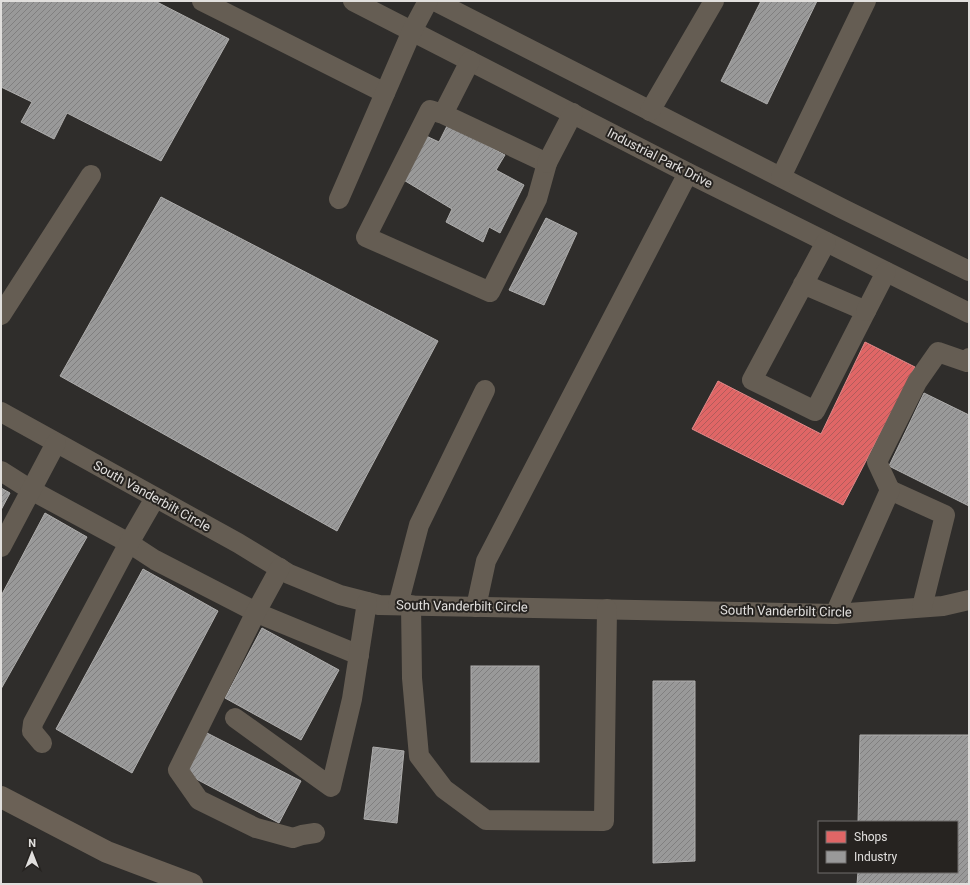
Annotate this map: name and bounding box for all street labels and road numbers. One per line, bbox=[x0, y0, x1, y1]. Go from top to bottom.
street label: Industrial Park Drive bbox=[605, 125, 715, 191]
street label: South Vanderbilt Circle bbox=[91, 458, 213, 535]
street label: South Vanderbilt Circle bbox=[396, 597, 528, 615]
street label: South Vanderbilt Circle bbox=[720, 602, 852, 620]

